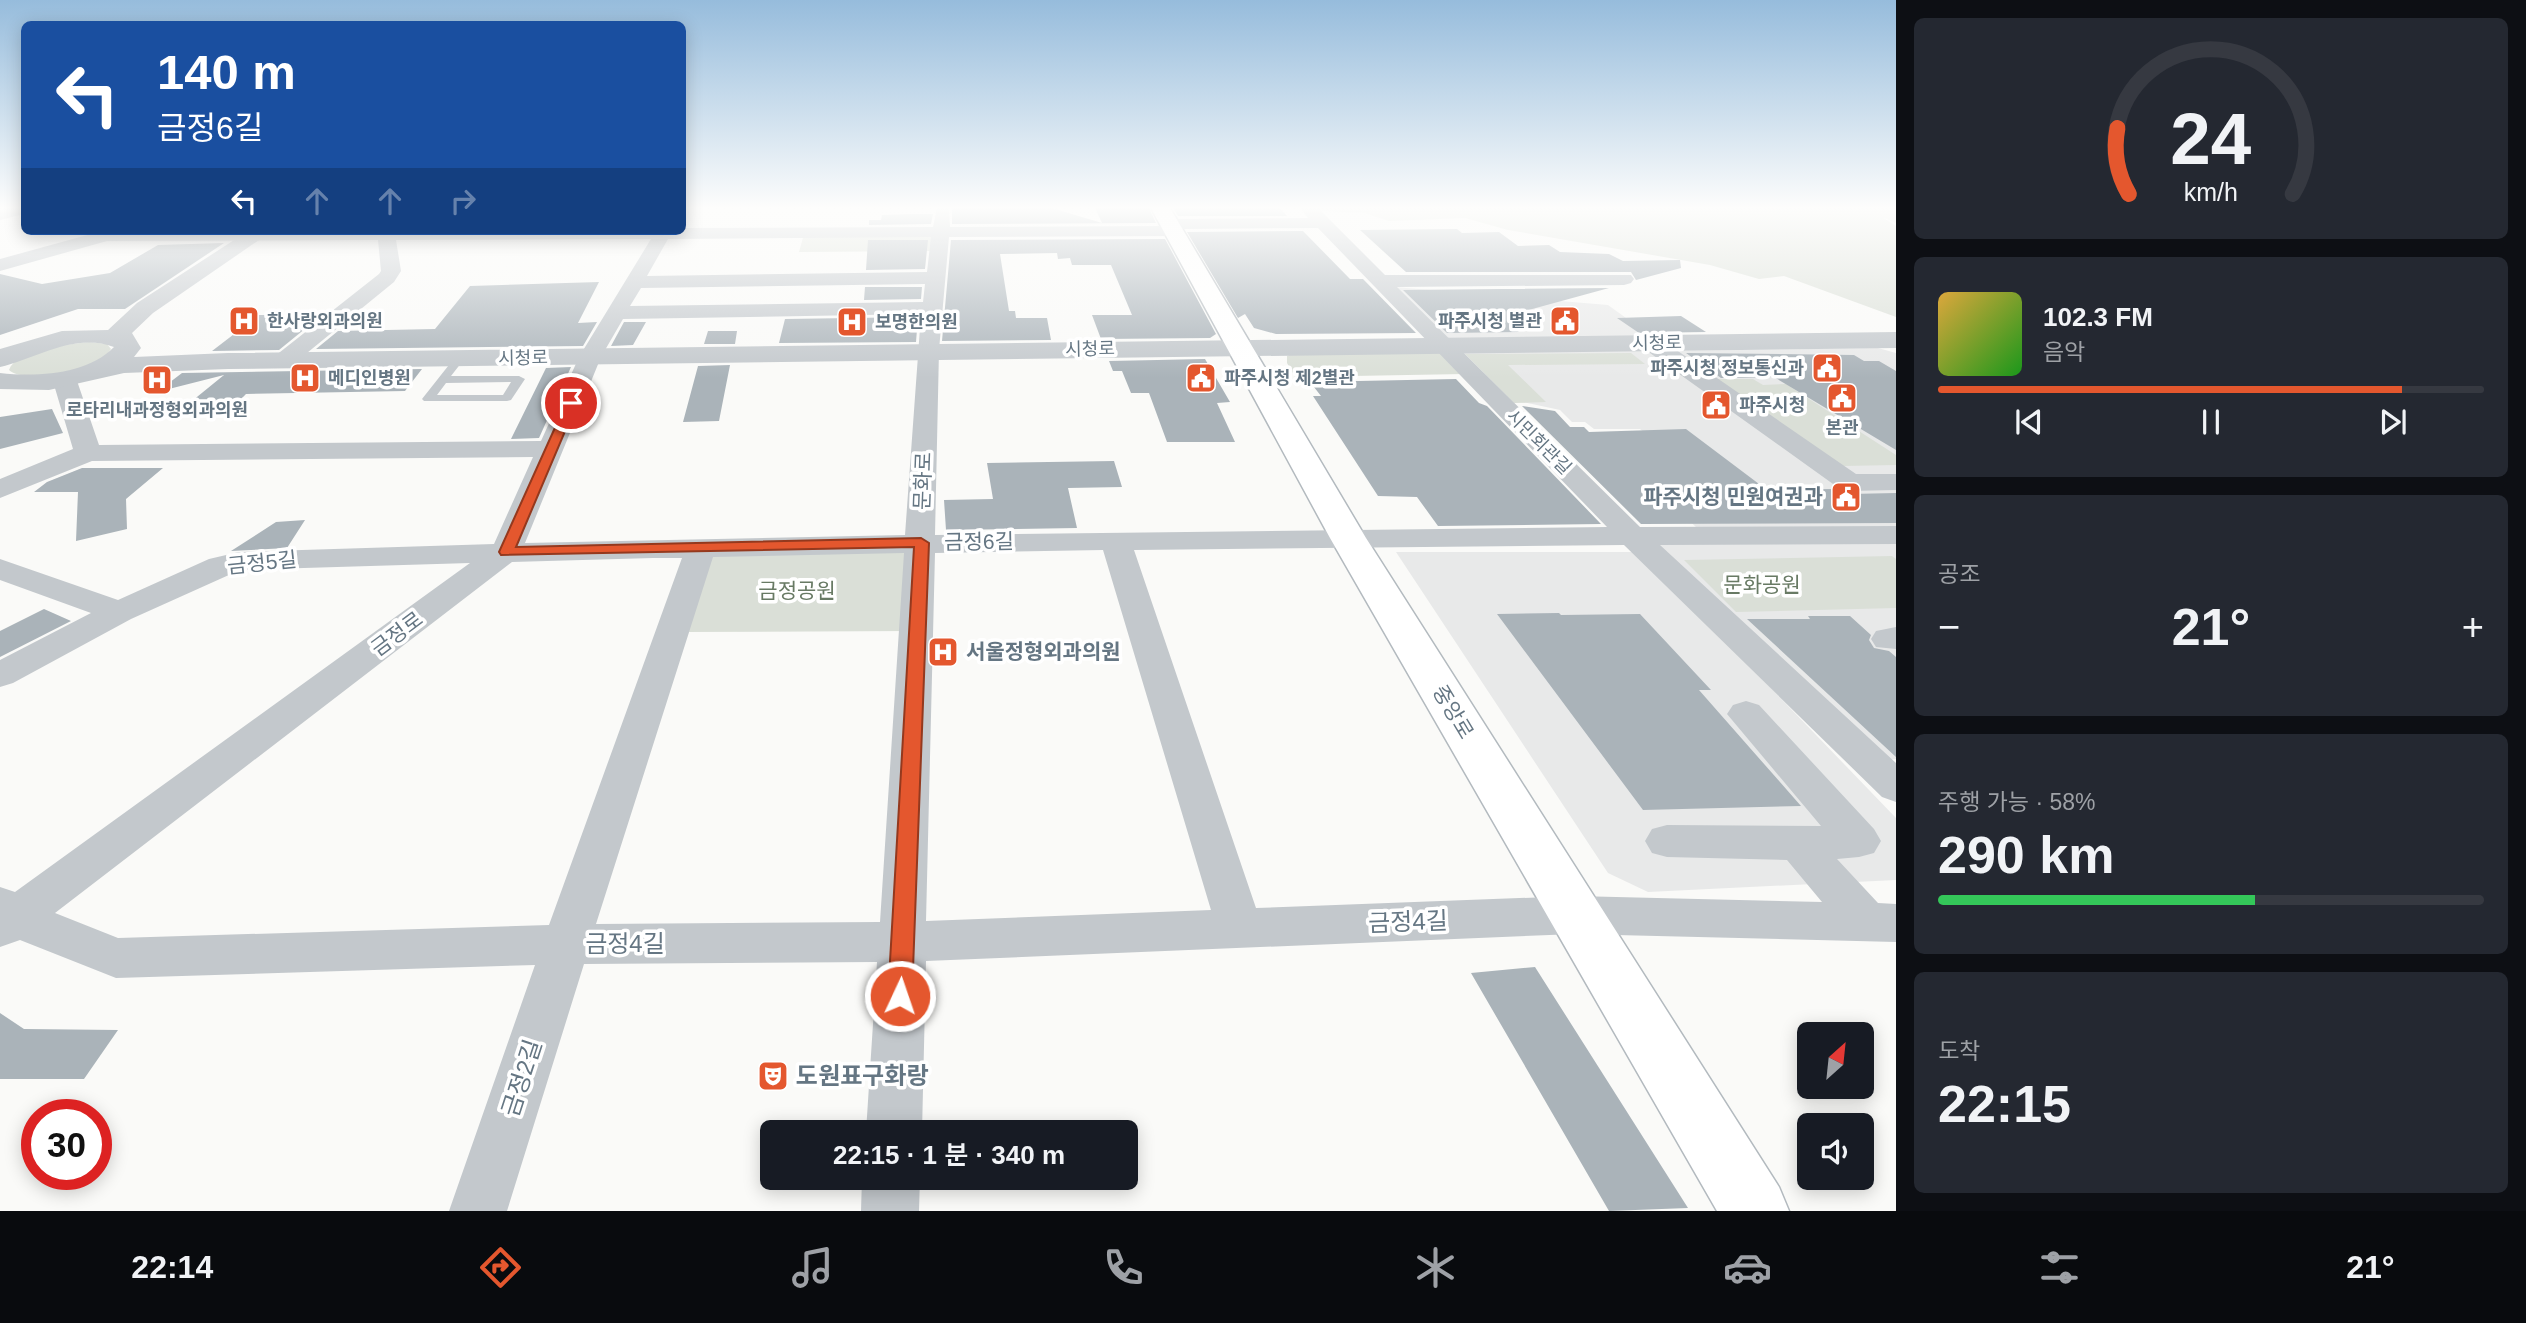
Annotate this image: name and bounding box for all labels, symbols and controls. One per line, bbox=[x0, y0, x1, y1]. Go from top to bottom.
text: 140 m bbox=[157, 45, 296, 99]
icon: left bbox=[42, 49, 133, 140]
text: 24 bbox=[2171, 99, 2252, 180]
text: 금정6길 bbox=[157, 110, 263, 146]
text: km/h bbox=[2184, 178, 2238, 206]
icon: left bbox=[225, 182, 263, 220]
icon: ahead bbox=[298, 182, 336, 220]
icon: ahead bbox=[371, 182, 409, 220]
icon: right bbox=[444, 182, 482, 220]
text: 102.3 FM bbox=[2043, 302, 2153, 332]
hospital icon: 한사랑외과의원 bbox=[227, 304, 261, 338]
public building icon: 파주시청 별관 bbox=[1548, 304, 1582, 338]
hospital icon: 보명한의원 bbox=[835, 305, 869, 339]
place label: 한사랑외과의원 bbox=[267, 311, 383, 331]
place label: 파주시청 별관 bbox=[1438, 311, 1542, 331]
place label: 보명한의원 bbox=[875, 312, 958, 332]
street label: 시청로 bbox=[1632, 333, 1682, 353]
street label: 시청로 bbox=[1065, 339, 1115, 359]
text: 음악 bbox=[2043, 339, 2085, 365]
street label: 시청로 bbox=[498, 348, 548, 368]
public building icon: 파주시청 정보통신과 bbox=[1810, 351, 1844, 385]
place label: 파주시청 정보통신과 bbox=[1650, 358, 1804, 378]
hospital icon: 메디인병원 bbox=[288, 361, 322, 395]
public building icon: 파주시청 제2별관 bbox=[1184, 361, 1218, 395]
hospital icon: 로타리내과정형외과의원 bbox=[140, 363, 174, 397]
place label: 메디인병원 bbox=[328, 368, 411, 388]
place label: 파주시청 제2별관 bbox=[1224, 368, 1355, 388]
pin bbox=[541, 373, 601, 433]
public building icon: 본관 bbox=[1825, 381, 1859, 415]
icon: arrive bbox=[552, 384, 590, 422]
public building icon: 파주시청 bbox=[1699, 388, 1733, 422]
place label: 파주시청 bbox=[1739, 395, 1805, 415]
place label: 로타리내과정형외과의원 bbox=[66, 400, 248, 420]
icon: previous bbox=[2010, 403, 2048, 441]
icon: pause bbox=[2192, 403, 2230, 441]
icon: next bbox=[2374, 403, 2412, 441]
street label: 시민회관길 bbox=[1503, 406, 1575, 478]
place label: 본관 bbox=[1825, 418, 1859, 438]
street label: 문화로 bbox=[910, 452, 935, 510]
public building icon: 파주시청 민원여권과 bbox=[1829, 480, 1863, 514]
place label: 파주시청 민원여권과 bbox=[1643, 485, 1823, 508]
street label: 금정6길 bbox=[944, 529, 1014, 554]
street label: 금정5길 bbox=[226, 547, 298, 578]
text: 공조 bbox=[1938, 561, 1980, 587]
park label: 문화공원 bbox=[1723, 573, 1801, 596]
park label: 금정공원 bbox=[758, 579, 836, 602]
text: 21° bbox=[2172, 598, 2250, 656]
text: − bbox=[1938, 606, 1960, 648]
text: + bbox=[2462, 606, 2484, 648]
street label: 금정로 bbox=[367, 607, 427, 660]
hospital icon: 서울정형외과의원 bbox=[926, 635, 960, 669]
place label: 서울정형외과의원 bbox=[966, 640, 1121, 663]
street label: 중앙로 bbox=[1429, 681, 1478, 743]
text: 주행 가능 · 58% bbox=[1938, 789, 2096, 815]
text: 290 km bbox=[1938, 826, 2114, 884]
street label: 금정4길 bbox=[1368, 907, 1448, 936]
street label: 금정4길 bbox=[585, 930, 665, 957]
position arrow bbox=[863, 959, 937, 1033]
north arrow bbox=[1797, 1022, 1874, 1099]
map controls bbox=[1797, 1022, 1874, 1190]
street label: 금정2길 bbox=[496, 1036, 547, 1120]
text: 도착 bbox=[1938, 1038, 1980, 1064]
theatre icon: 도원표구화랑 bbox=[756, 1059, 790, 1093]
place label: 도원표구화랑 bbox=[796, 1062, 928, 1089]
text: 22:15 bbox=[1938, 1075, 2071, 1133]
speed limit sign: 30 bbox=[21, 1099, 112, 1190]
button: sound bbox=[1797, 1113, 1874, 1190]
text: 22:15 · 1 분 · 340 m bbox=[833, 1140, 1065, 1170]
icon: directions bbox=[476, 1243, 525, 1292]
icon: music bbox=[788, 1243, 837, 1292]
icon: phone bbox=[1099, 1243, 1148, 1292]
icon: climate bbox=[1411, 1243, 1460, 1292]
icon: car bbox=[1723, 1243, 1772, 1292]
icon: filters bbox=[2035, 1243, 2084, 1292]
text: 22:14 bbox=[131, 1249, 213, 1285]
text: 21° bbox=[2346, 1249, 2395, 1285]

